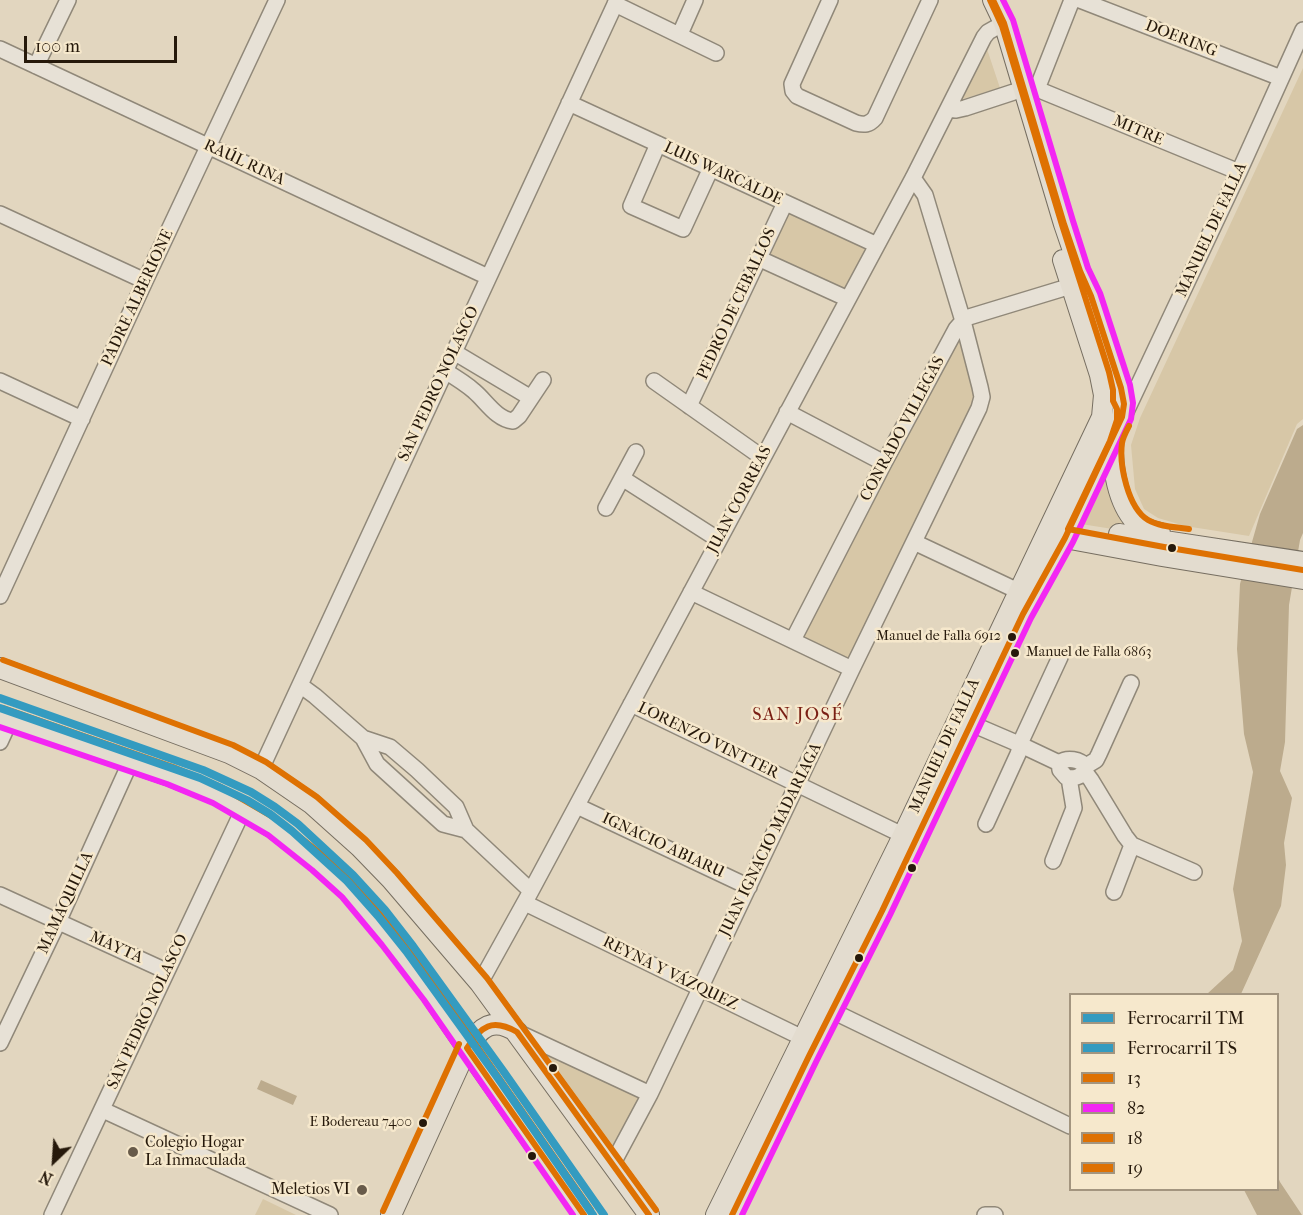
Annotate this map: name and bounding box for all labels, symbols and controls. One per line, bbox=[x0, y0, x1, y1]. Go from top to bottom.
street label: DOERING bbox=[1142, 16, 1220, 62]
scale bar bbox=[27, 24, 180, 62]
text: 100 m bbox=[35, 36, 80, 57]
street label: MITRE bbox=[1110, 112, 1166, 150]
street label: RAÚL RINA bbox=[200, 136, 288, 190]
street label: LUIS WARCALDE bbox=[661, 138, 785, 210]
street label: MANUEL DE FALLA bbox=[1172, 160, 1252, 300]
street label: PEDRO DE CEBALLOS bbox=[693, 225, 781, 383]
street label: PADRE ALBERIONE bbox=[98, 227, 178, 369]
street label: SAN PEDRO NOLASCO bbox=[395, 303, 483, 465]
street label: CONRADO VILLEGAS bbox=[857, 353, 949, 505]
street label: JUAN CORREAS bbox=[704, 443, 776, 557]
unlabelled marker bbox=[1166, 542, 1178, 554]
place label: Manuel de Falla 6912 bbox=[876, 629, 1001, 645]
marker: Manuel de Falla 6912 bbox=[1006, 631, 1018, 643]
place label: Manuel de Falla 6863 bbox=[1026, 645, 1151, 661]
marker: Manuel de Falla 6863 bbox=[1009, 647, 1021, 659]
street label: MANUEL DE FALLA bbox=[905, 676, 985, 816]
street label: LORENZO VINTTER bbox=[634, 698, 782, 784]
district label: SAN JOSÉ bbox=[752, 705, 844, 727]
street label: JUAN IGNACIO MADARIAGA bbox=[716, 740, 826, 940]
street label: IGNACIO ABIARU bbox=[599, 809, 727, 883]
street label: MAMAQUILLA bbox=[34, 849, 98, 957]
unlabelled marker bbox=[906, 862, 918, 874]
street label: MAYTA bbox=[86, 928, 146, 968]
street label: SAN PEDRO NOLASCO bbox=[104, 931, 192, 1093]
street label: REYNA Y VÁZQUEZ bbox=[599, 933, 741, 1015]
unlabelled marker bbox=[853, 952, 865, 964]
legend bbox=[1069, 993, 1279, 1191]
text: Ferrocarril TM bbox=[1127, 1008, 1244, 1029]
text: Ferrocarril TS bbox=[1127, 1038, 1237, 1059]
unlabelled marker bbox=[547, 1062, 559, 1074]
text: 13 bbox=[1127, 1068, 1141, 1089]
text: 82 bbox=[1127, 1098, 1145, 1119]
place label: E Bodereau 7400 bbox=[309, 1115, 412, 1131]
marker: E Bodereau 7400 bbox=[417, 1117, 429, 1129]
text: 18 bbox=[1127, 1128, 1142, 1149]
north arrow bbox=[24, 1131, 84, 1191]
place label: Colegio Hogar La Inmaculada bbox=[145, 1133, 246, 1171]
marker: Colegio Hogar La Inmaculada bbox=[126, 1145, 140, 1159]
unlabelled marker bbox=[526, 1150, 538, 1162]
text: 19 bbox=[1127, 1158, 1143, 1179]
text: N bbox=[37, 1167, 56, 1189]
place label: Meletios VI bbox=[271, 1180, 350, 1200]
marker: Meletios VI bbox=[355, 1183, 369, 1197]

